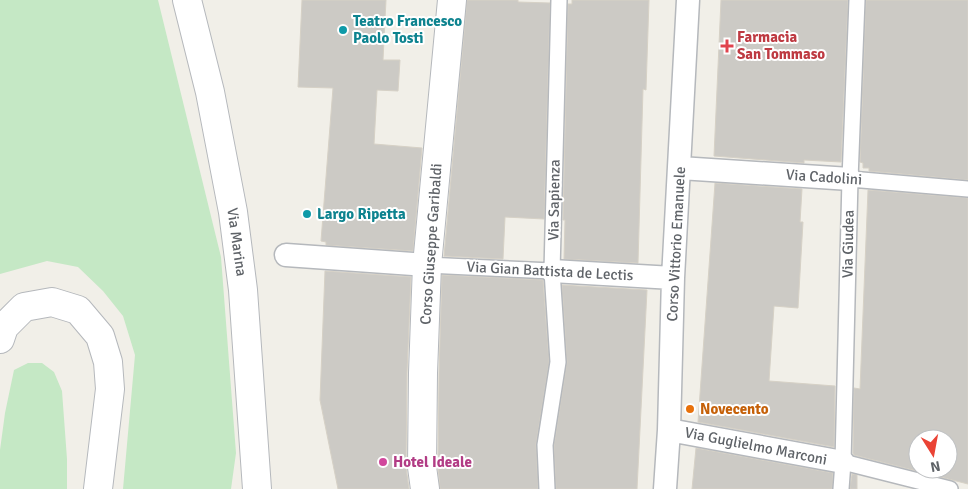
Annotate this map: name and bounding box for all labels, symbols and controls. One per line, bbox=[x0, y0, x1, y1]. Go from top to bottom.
place label: Teatro Francesco Paolo Tosti bbox=[353, 12, 462, 47]
marker: Teatro Francesco Paolo Tosti bbox=[337, 24, 349, 36]
place label: Farmacia San Tommaso bbox=[737, 28, 825, 63]
marker: Farmacia San Tommaso bbox=[721, 40, 733, 52]
street label: Via Sapienza bbox=[544, 159, 564, 241]
street label: Corso Giuseppe Garibaldi bbox=[416, 163, 446, 325]
street label: Via Cadolini bbox=[785, 165, 863, 189]
street label: Corso Vittorio Emanuele bbox=[663, 166, 689, 322]
place label: Largo Ripetta bbox=[317, 205, 406, 223]
street label: Via Marina bbox=[223, 207, 251, 277]
marker: Largo Ripetta bbox=[301, 208, 313, 220]
street label: Via Giudea bbox=[838, 210, 858, 278]
street label: Via Gian Battista de Lectis bbox=[466, 258, 634, 284]
place label: Novecento bbox=[700, 400, 769, 418]
marker: Novecento bbox=[684, 403, 696, 415]
street label: Via Guglielmo Marconi bbox=[683, 423, 829, 469]
north arrow bbox=[908, 429, 958, 479]
place label: Hotel Ideale bbox=[393, 453, 472, 471]
marker: Hotel Ideale bbox=[377, 456, 389, 468]
text: N bbox=[929, 457, 942, 476]

